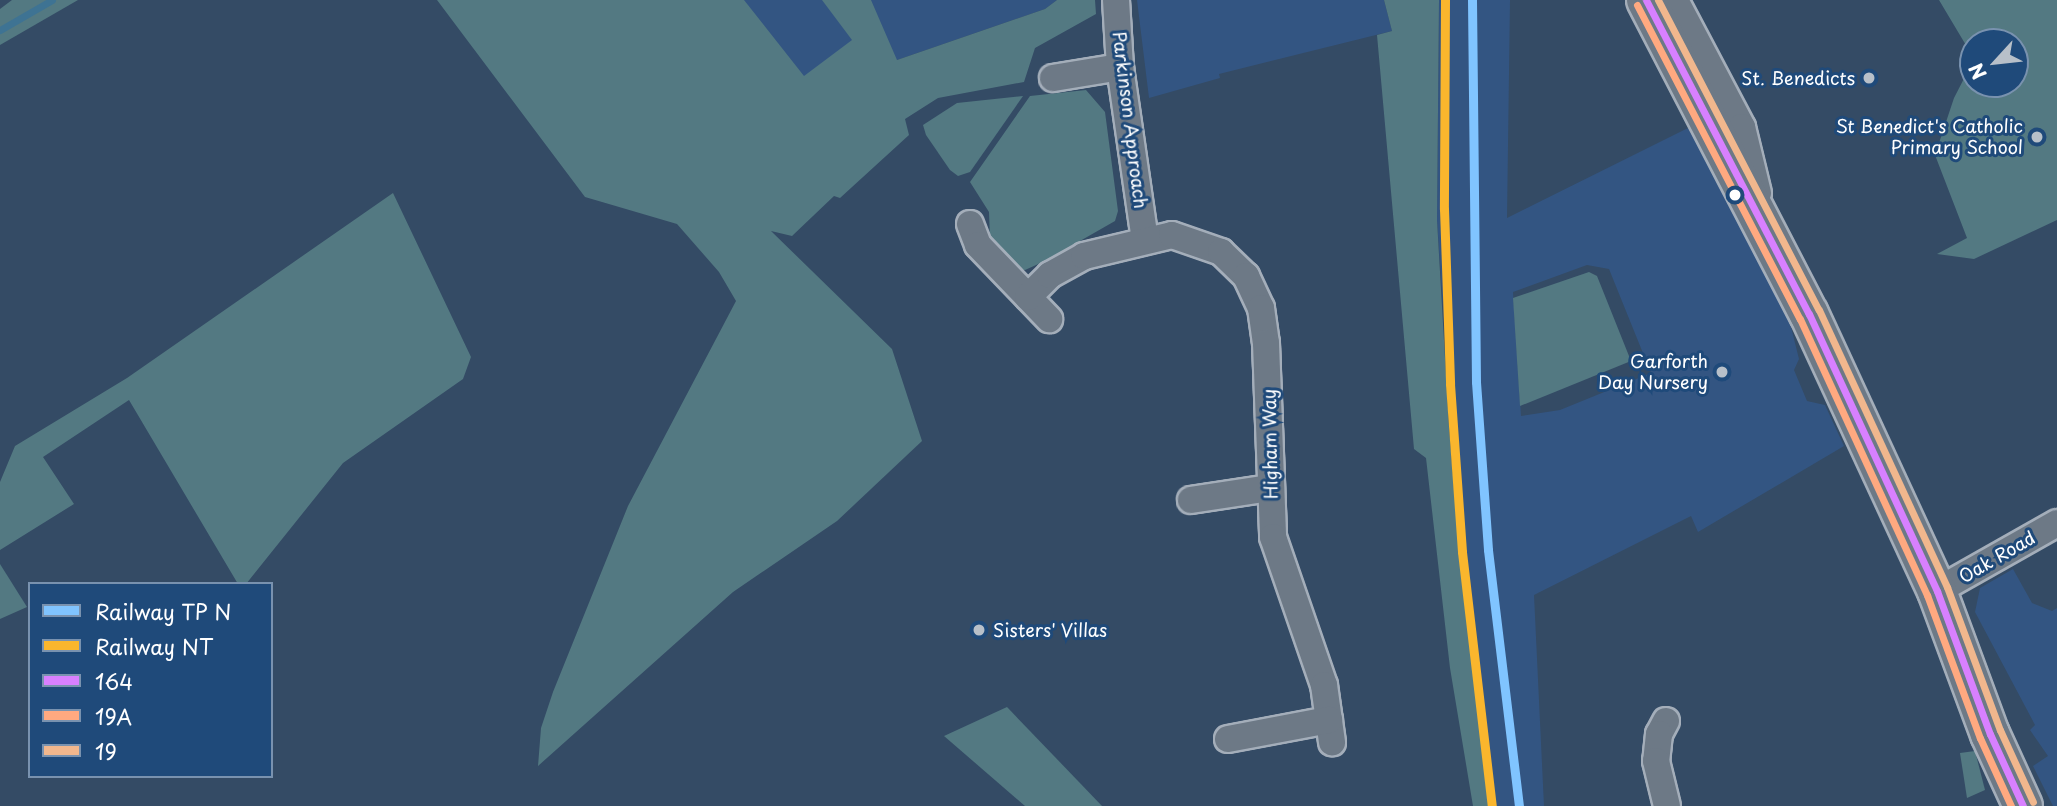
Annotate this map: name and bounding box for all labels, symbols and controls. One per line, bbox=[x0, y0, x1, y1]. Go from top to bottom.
north arrow bbox=[1959, 28, 2029, 98]
street label: Parkinson Approach bbox=[1108, 30, 1152, 210]
text: N bbox=[1961, 59, 1993, 85]
place label: St. Benedicts bbox=[1743, 67, 1855, 89]
marker: St. Benedicts bbox=[1861, 70, 1877, 86]
place label: St Benedict's Catholic Primary School bbox=[1835, 116, 2023, 158]
marker: St Benedict's Catholic Primary School bbox=[2029, 129, 2045, 145]
unlabelled marker bbox=[1728, 188, 1742, 202]
place label: Garforth Day Nursery bbox=[1597, 351, 1708, 394]
marker: Garforth Day Nursery bbox=[1714, 364, 1730, 380]
street label: Higham Way bbox=[1258, 388, 1282, 500]
street label: Oak Road bbox=[1954, 526, 2040, 588]
legend bbox=[28, 582, 273, 778]
text: Railway TP N bbox=[95, 595, 231, 627]
place label: Sisters' Villas bbox=[993, 619, 1108, 641]
marker: Sisters' Villas bbox=[971, 622, 987, 638]
text: Railway NT bbox=[95, 630, 213, 662]
text: 164 bbox=[95, 665, 133, 697]
text: 19A bbox=[95, 700, 132, 732]
text: 19 bbox=[95, 735, 117, 767]

